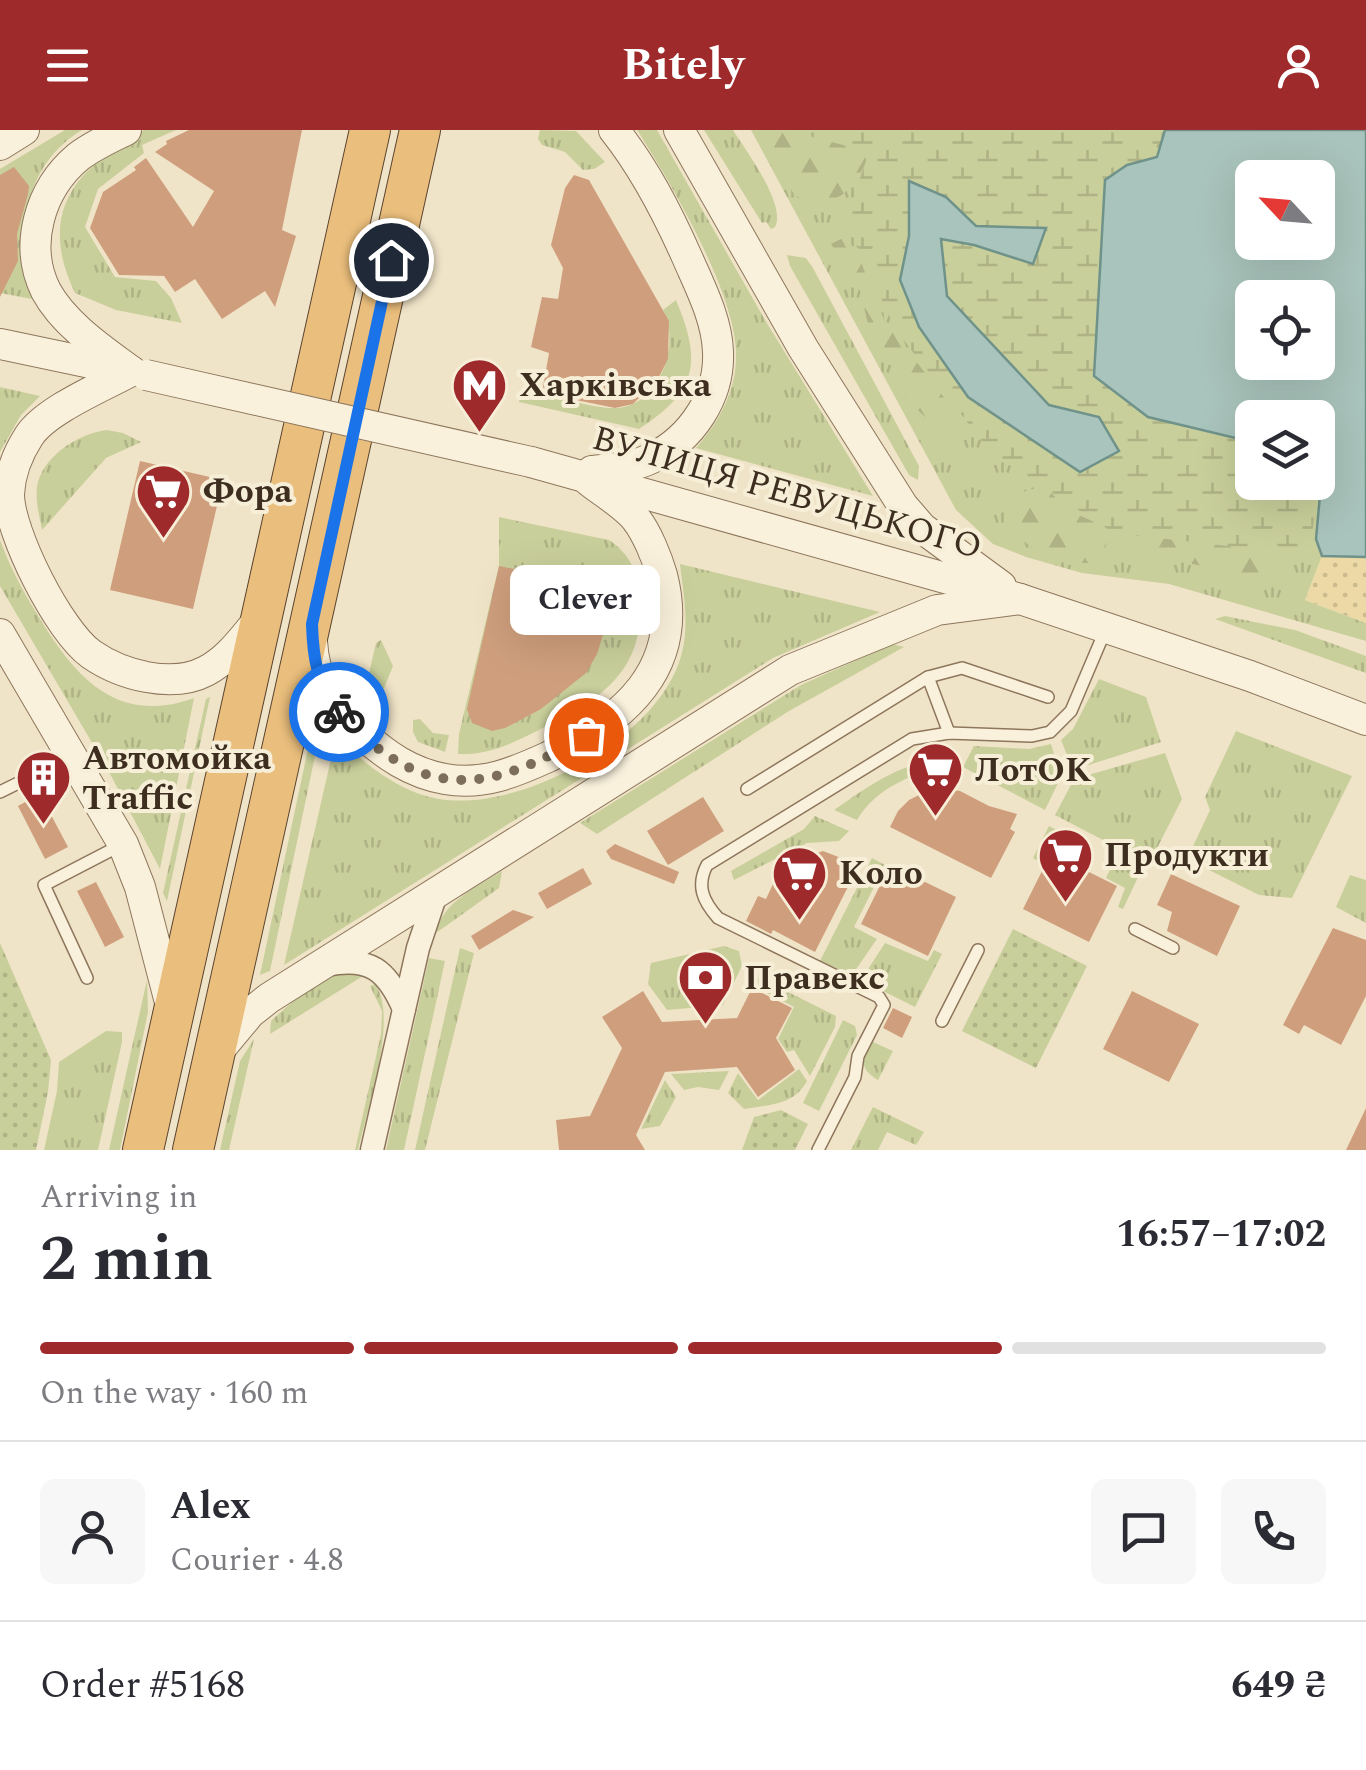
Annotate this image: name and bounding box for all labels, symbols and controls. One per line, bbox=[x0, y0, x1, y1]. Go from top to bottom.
text: Bitely bbox=[622, 31, 744, 100]
icon: menu bbox=[40, 38, 95, 93]
icon: person bbox=[1271, 38, 1326, 93]
north arrow bbox=[1235, 160, 1335, 260]
map controls bbox=[1235, 160, 1335, 500]
pin bbox=[349, 218, 434, 303]
icon: home bbox=[364, 233, 419, 288]
button: locate bbox=[1235, 280, 1335, 380]
metro station icon: Харківська bbox=[450, 355, 510, 434]
place label: Харківська bbox=[519, 359, 711, 412]
button: layers bbox=[1235, 400, 1335, 500]
street label: ВУЛИЦЯ РЕВУЦЬКОГО bbox=[586, 412, 988, 574]
supermarket icon: Фора bbox=[134, 461, 194, 540]
place label: Фора bbox=[203, 465, 293, 518]
callout: Clever bbox=[511, 565, 661, 635]
text: Clever bbox=[538, 575, 632, 624]
courier bbox=[289, 662, 389, 762]
icon: bike bbox=[312, 685, 367, 740]
pin bbox=[544, 693, 629, 778]
icon: bag bbox=[559, 708, 614, 763]
place label: Автомойка Traffic bbox=[82, 732, 271, 825]
supermarket icon: ЛотОК bbox=[906, 740, 966, 819]
place label: ЛотОК bbox=[975, 744, 1092, 797]
building icon: Автомойка Traffic bbox=[13, 748, 73, 827]
supermarket icon: Продукти bbox=[1035, 825, 1095, 904]
place label: Продукти bbox=[1104, 829, 1269, 882]
supermarket icon: Коло bbox=[770, 843, 830, 922]
place label: Коло bbox=[839, 847, 923, 900]
bank icon: Правекс bbox=[675, 948, 735, 1027]
place label: Правекс bbox=[744, 952, 885, 1005]
text: Arriving in bbox=[40, 1173, 197, 1222]
text: 16:57–17:02 bbox=[1116, 1206, 1326, 1264]
text: 2 min bbox=[40, 1210, 213, 1309]
text: On the way · 160 m bbox=[40, 1369, 308, 1418]
text: Alex bbox=[170, 1478, 251, 1536]
button: person bbox=[40, 1479, 145, 1584]
button: chat bbox=[1091, 1479, 1196, 1584]
button: phone bbox=[1221, 1479, 1326, 1584]
text: Courier · 4.8 bbox=[170, 1536, 343, 1585]
text: Order #5168 bbox=[40, 1657, 245, 1715]
text: 649 ₴ bbox=[1231, 1657, 1326, 1715]

